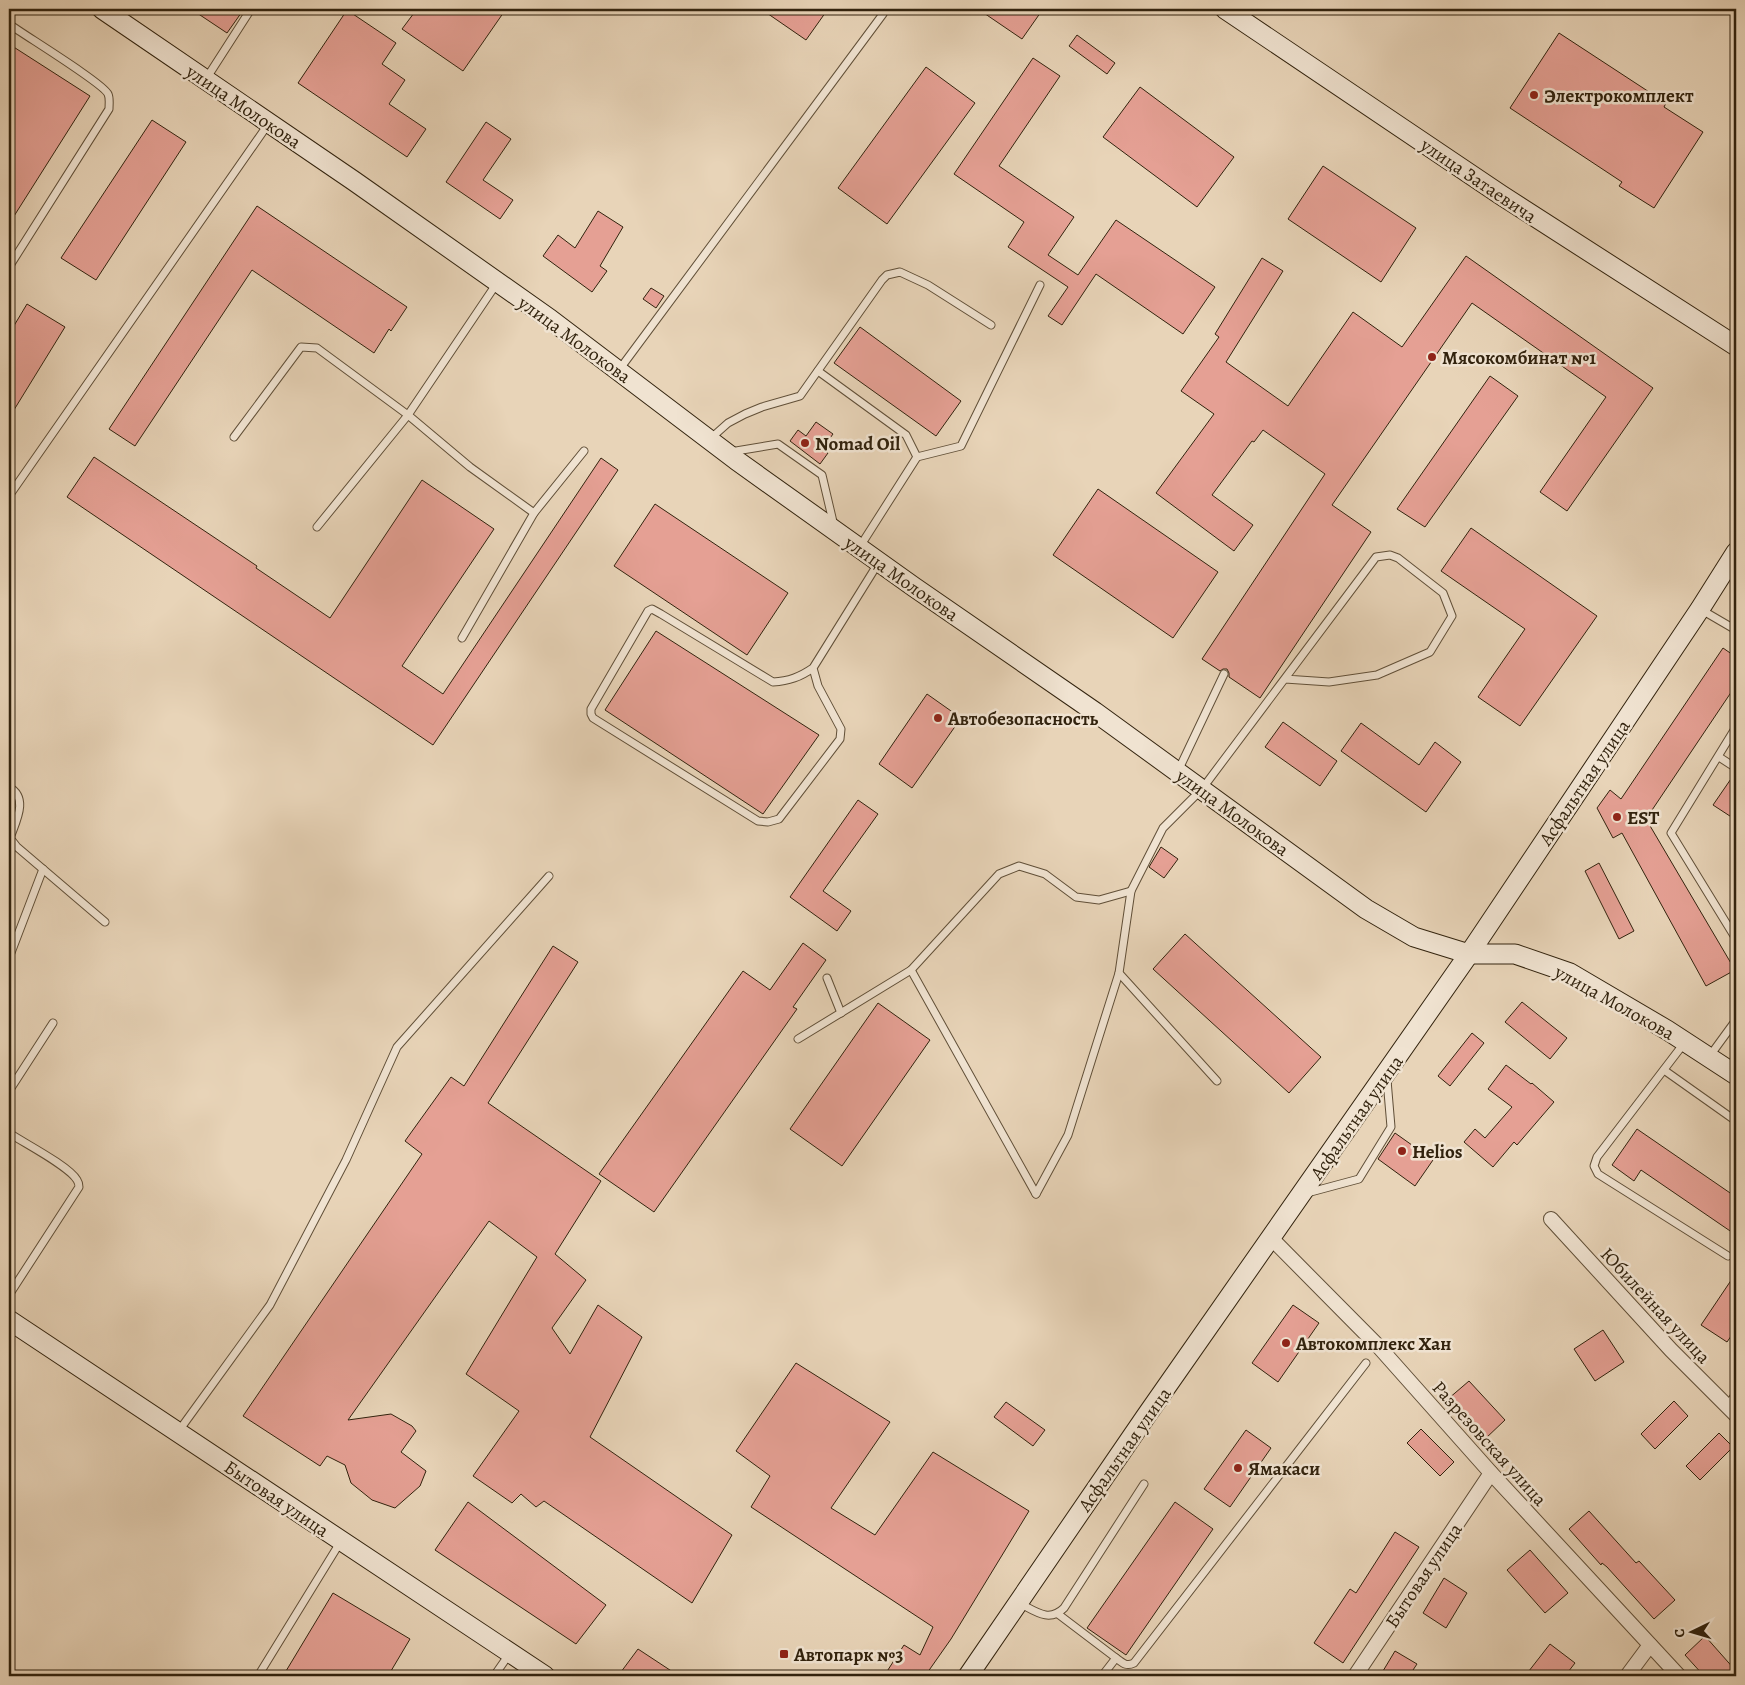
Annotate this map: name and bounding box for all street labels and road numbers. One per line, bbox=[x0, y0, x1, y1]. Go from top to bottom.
street label: улица Молокова bbox=[180, 58, 306, 155]
street label: улица Затаевича bbox=[1414, 132, 1542, 229]
street label: улица Молокова bbox=[512, 289, 636, 390]
street label: улица Молокова bbox=[838, 529, 964, 628]
street label: Асфальтная улица bbox=[1533, 714, 1637, 851]
street label: улица Молокова bbox=[1170, 762, 1294, 863]
street label: улица Молокова bbox=[1549, 959, 1679, 1047]
street label: Асфальтная улица bbox=[1304, 1050, 1410, 1186]
street label: Юбилейная улица bbox=[1594, 1242, 1716, 1370]
street label: Разрезовская улица bbox=[1426, 1375, 1553, 1512]
street label: Асфальтная улица bbox=[1072, 1382, 1178, 1518]
street label: Бытовая улица bbox=[219, 1454, 334, 1544]
street label: Бытовая улица bbox=[1379, 1518, 1469, 1633]

